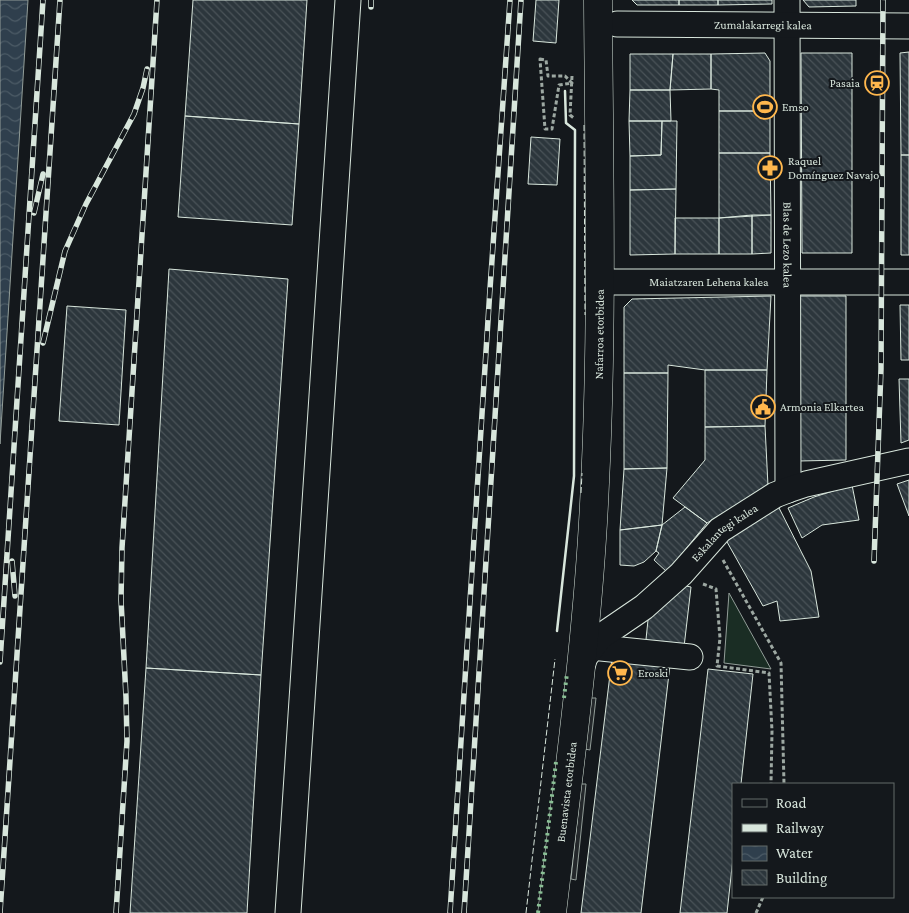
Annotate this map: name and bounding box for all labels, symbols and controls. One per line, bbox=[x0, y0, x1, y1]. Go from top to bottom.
street label: Zumalakarregi kalea bbox=[714, 18, 812, 32]
station icon: Pasaia bbox=[864, 70, 890, 96]
place label: Pasaia bbox=[830, 76, 860, 90]
sports icon: Emso bbox=[752, 94, 778, 120]
place label: Emso bbox=[782, 100, 809, 114]
place label: Raquel Domínguez Navajo bbox=[788, 154, 879, 182]
pharmacy icon: Raquel Domínguez Navajo bbox=[757, 155, 783, 181]
street label: Blas de Lezo kalea bbox=[780, 202, 795, 288]
street label: Maiatzaren Lehena kalea bbox=[649, 275, 769, 289]
street label: Nafarroa etorbidea bbox=[592, 289, 607, 380]
public building icon: Armonia Elkartea bbox=[750, 394, 776, 420]
place label: Armonia Elkartea bbox=[780, 400, 864, 414]
street label: Eskalantegi kalea bbox=[688, 501, 761, 565]
supermarket icon: Eroski bbox=[607, 660, 633, 686]
place label: Eroski bbox=[638, 666, 668, 680]
street label: Buenavista etorbidea bbox=[554, 740, 580, 843]
legend bbox=[732, 783, 894, 898]
text: Road bbox=[776, 795, 807, 811]
text: Railway bbox=[776, 820, 824, 837]
text: Water bbox=[776, 845, 813, 861]
text: Building bbox=[776, 870, 827, 887]

